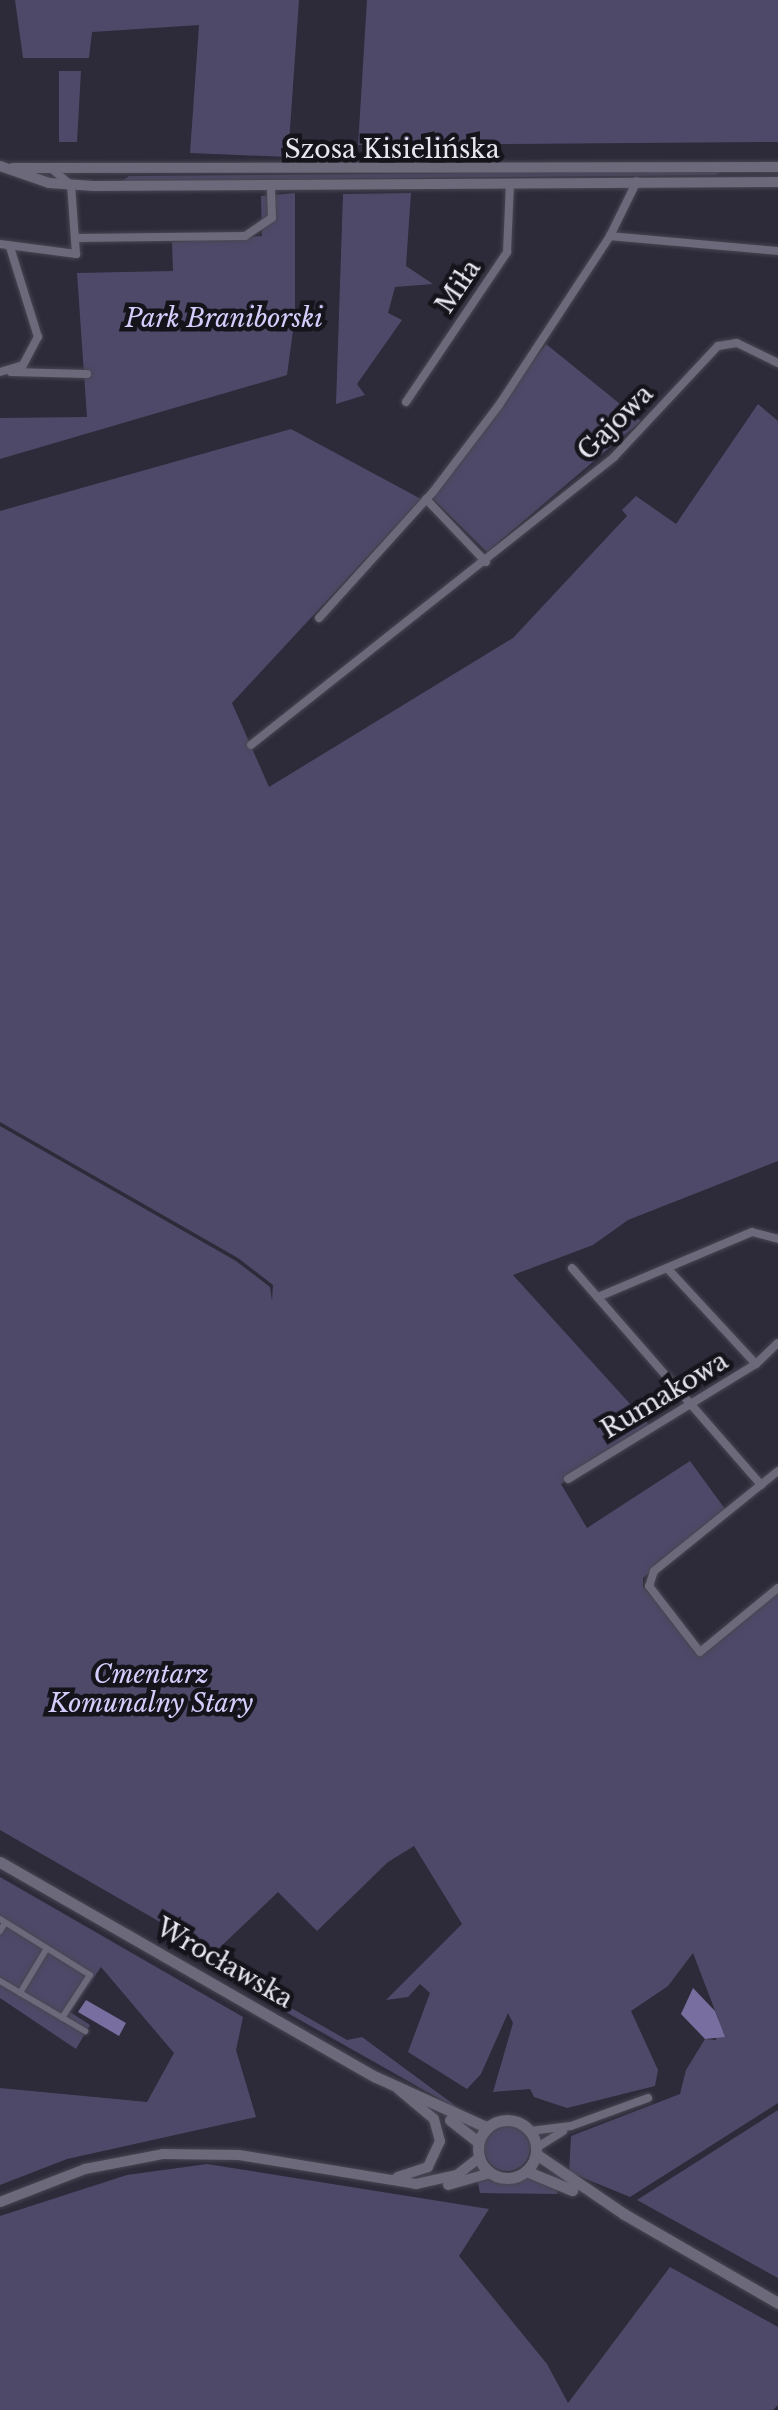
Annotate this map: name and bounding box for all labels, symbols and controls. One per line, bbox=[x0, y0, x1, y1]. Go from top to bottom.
street label: Szosa Kisielińska bbox=[284, 135, 500, 165]
street label: Miła bbox=[430, 255, 488, 319]
park label: Park Braniborski bbox=[125, 304, 323, 334]
street label: Gajowa bbox=[572, 379, 660, 467]
street label: Rumakowa bbox=[596, 1346, 734, 1446]
park label: Cmentarz Komunalny Stary bbox=[49, 1661, 253, 1720]
street label: Wrocławska bbox=[150, 1913, 298, 2015]

